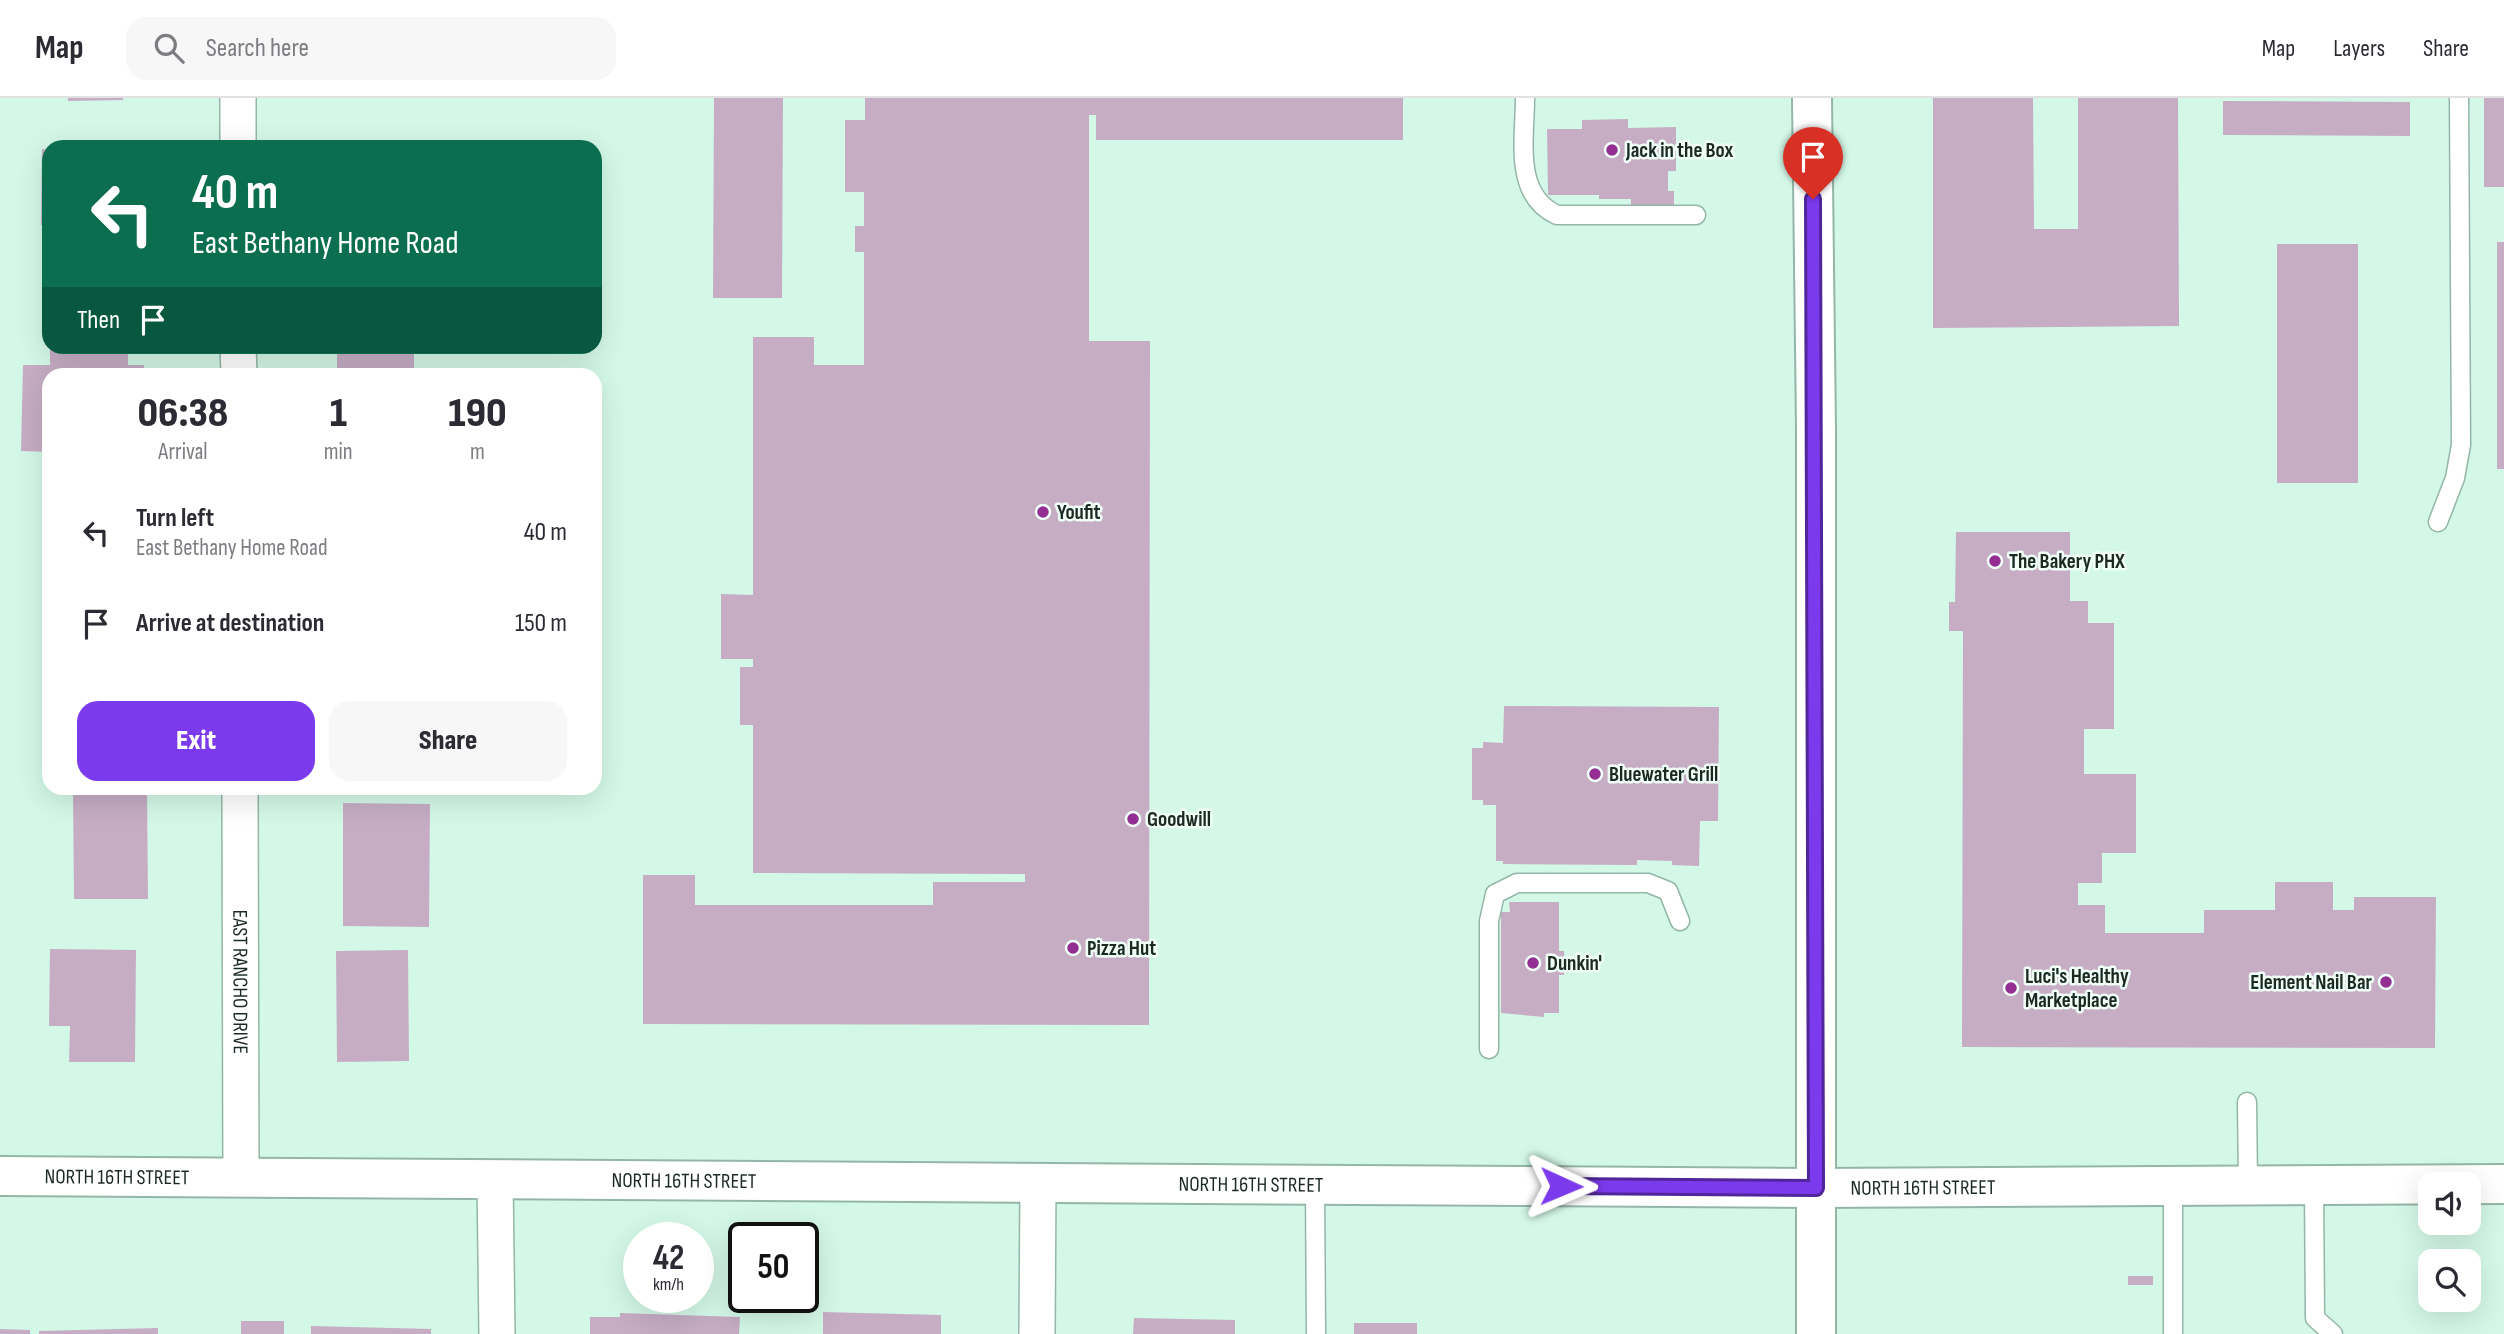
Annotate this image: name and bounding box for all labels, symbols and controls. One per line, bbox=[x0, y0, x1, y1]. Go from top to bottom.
search box bbox=[126, 17, 616, 80]
text: Map bbox=[35, 28, 84, 68]
icon: search bbox=[150, 29, 188, 67]
text: Search here bbox=[206, 33, 309, 64]
text: Map bbox=[2262, 34, 2295, 63]
text: Layers bbox=[2333, 34, 2385, 63]
text: Share bbox=[2423, 34, 2469, 63]
pin bbox=[1783, 127, 1843, 199]
place label: Jack in the Box bbox=[1625, 138, 1734, 163]
icon: arrive bbox=[1794, 138, 1832, 176]
marker: Jack in the Box bbox=[1604, 142, 1620, 158]
text: 40 m bbox=[192, 164, 278, 223]
icon: left bbox=[77, 168, 168, 259]
text: East Bethany Home Road bbox=[192, 224, 459, 263]
icon: arrive bbox=[134, 301, 172, 339]
text: Then bbox=[77, 305, 120, 336]
text: 06:38 bbox=[137, 388, 228, 439]
text: 1 bbox=[330, 388, 347, 439]
text: 190 bbox=[448, 388, 506, 439]
text: Arrival bbox=[158, 438, 208, 466]
text: min bbox=[324, 438, 353, 466]
text: m bbox=[470, 438, 485, 466]
place label: Youfit bbox=[1057, 500, 1101, 525]
text: Turn left bbox=[136, 503, 214, 534]
marker: Youfit bbox=[1035, 504, 1051, 520]
icon: left bbox=[77, 514, 115, 552]
text: 40 m bbox=[524, 517, 567, 548]
text: East Bethany Home Road bbox=[136, 534, 328, 562]
place label: The Bakery PHX bbox=[2009, 549, 2125, 574]
marker: The Bakery PHX bbox=[1987, 553, 2003, 569]
icon: arrive bbox=[77, 605, 115, 643]
text: Arrive at destination bbox=[136, 608, 324, 639]
text: 150 m bbox=[515, 608, 567, 639]
button: Exit bbox=[77, 701, 315, 781]
button: Share bbox=[329, 701, 567, 781]
place label: Bluewater Grill bbox=[1609, 762, 1718, 787]
marker: Bluewater Grill bbox=[1587, 766, 1603, 782]
place label: Goodwill bbox=[1147, 807, 1211, 832]
marker: Goodwill bbox=[1125, 811, 1141, 827]
street label: EAST RANCHO DRIVE bbox=[227, 910, 253, 1054]
place label: Pizza Hut bbox=[1087, 936, 1156, 961]
marker: Pizza Hut bbox=[1065, 940, 1081, 956]
place label: Dunkin' bbox=[1547, 951, 1602, 976]
marker: Dunkin' bbox=[1525, 955, 1541, 971]
place label: Luci's Healthy Marketplace bbox=[2025, 964, 2129, 1013]
place label: Element Nail Bar bbox=[2250, 970, 2373, 995]
marker: Element Nail Bar bbox=[2378, 974, 2394, 990]
marker: Luci's Healthy Marketplace bbox=[2003, 980, 2019, 996]
position arrow bbox=[1524, 1149, 1598, 1223]
street label: NORTH 16TH STREET bbox=[44, 1164, 190, 1190]
street label: NORTH 16TH STREET bbox=[611, 1168, 757, 1194]
street label: NORTH 16TH STREET bbox=[1178, 1172, 1324, 1198]
map controls bbox=[2418, 1172, 2481, 1312]
button: sound bbox=[2418, 1172, 2481, 1235]
street label: NORTH 16TH STREET bbox=[1850, 1175, 1996, 1201]
speed limit sign: 50 bbox=[728, 1222, 819, 1313]
text: 42 bbox=[653, 1237, 684, 1280]
button: search bbox=[2418, 1249, 2481, 1312]
text: km/h bbox=[653, 1274, 684, 1295]

